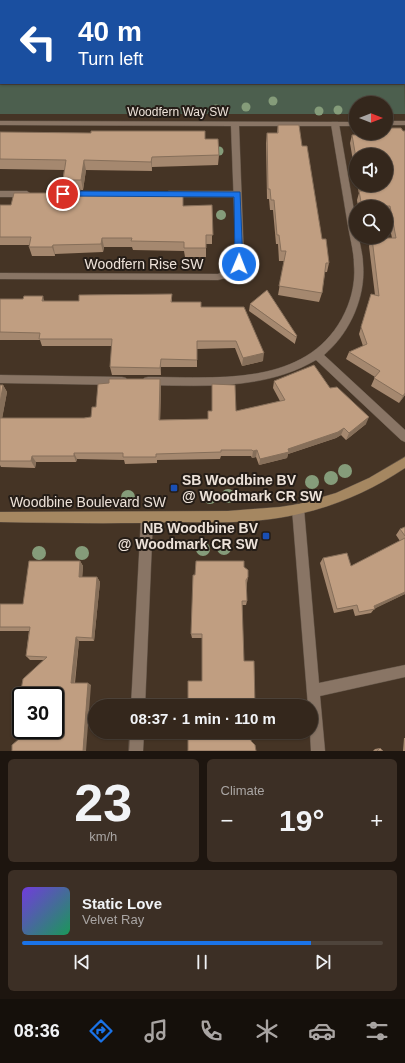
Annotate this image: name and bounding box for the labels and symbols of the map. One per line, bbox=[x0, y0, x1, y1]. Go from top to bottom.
north arrow bbox=[349, 96, 393, 140]
street label: Woodfern Way SW bbox=[127, 105, 229, 119]
pin bbox=[46, 177, 80, 211]
position arrow bbox=[218, 243, 260, 285]
street label: Woodfern Rise SW bbox=[85, 256, 204, 272]
place label: SB Woodbine BV @ Woodmark CR SW bbox=[182, 472, 323, 504]
marker: SB Woodbine BV @ Woodmark CR SW bbox=[169, 483, 179, 493]
street label: Woodbine Boulevard SW bbox=[10, 494, 167, 510]
place label: NB Woodbine BV @ Woodmark CR SW bbox=[118, 520, 259, 552]
marker: NB Woodbine BV @ Woodmark CR SW bbox=[261, 531, 271, 541]
speed limit sign: 30 bbox=[12, 687, 64, 739]

